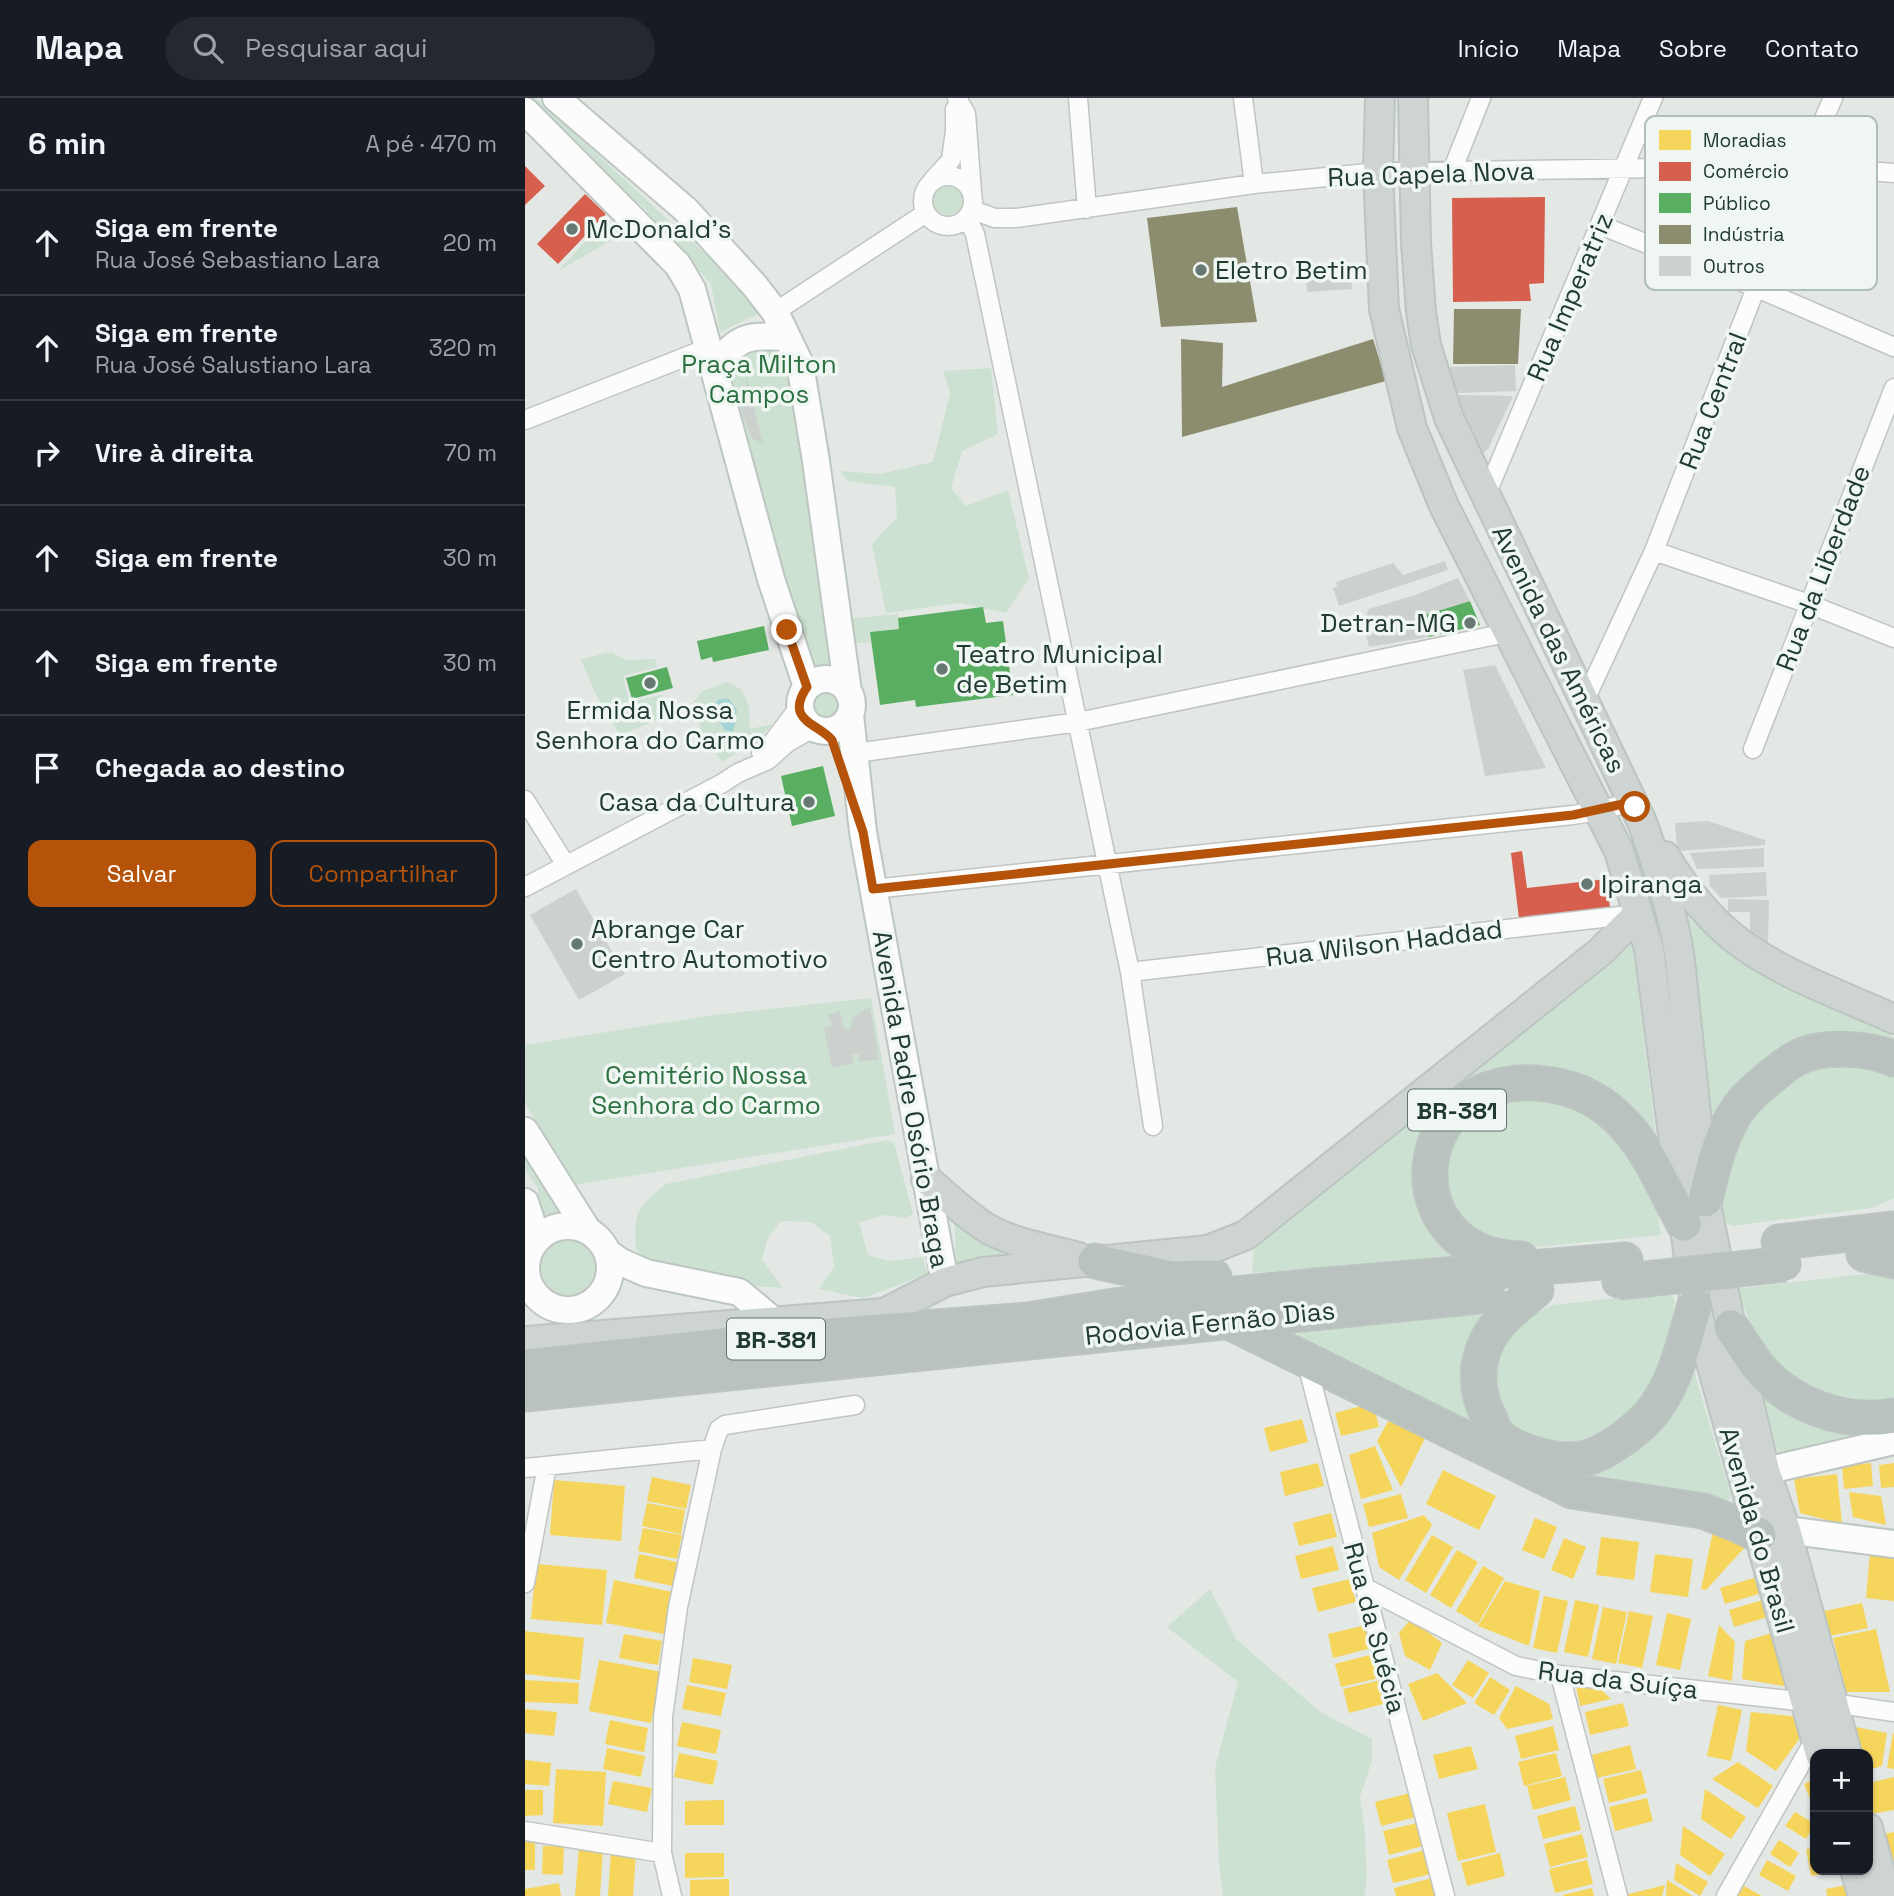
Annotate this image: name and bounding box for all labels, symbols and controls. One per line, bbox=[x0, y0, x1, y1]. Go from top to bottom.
search box bbox=[165, 17, 655, 80]
text: Mapa bbox=[35, 27, 123, 69]
icon: search bbox=[189, 29, 227, 67]
text: Pesquisar aqui bbox=[245, 31, 427, 65]
text: Início bbox=[1458, 33, 1519, 64]
text: Mapa bbox=[1557, 33, 1621, 64]
text: Sobre bbox=[1659, 33, 1727, 64]
text: Contato bbox=[1765, 33, 1859, 64]
legend bbox=[1645, 116, 1877, 290]
text: 6 min bbox=[28, 124, 106, 163]
text: Moradias bbox=[1703, 128, 1786, 153]
text: A pé · 470 m bbox=[365, 129, 497, 159]
street label: Rua Capela Nova bbox=[1327, 153, 1535, 195]
text: Comércio bbox=[1703, 159, 1789, 184]
text: Público bbox=[1703, 191, 1771, 216]
street label: Rua Imperatriz bbox=[1519, 208, 1621, 386]
text: Siga em frente bbox=[95, 211, 278, 245]
place label: McDonald's bbox=[586, 212, 731, 246]
marker: McDonald's bbox=[564, 221, 580, 237]
text: Indústria bbox=[1703, 222, 1785, 247]
icon: ahead bbox=[28, 224, 66, 262]
text: 20 m bbox=[443, 228, 497, 258]
text: Rua José Sebastiano Lara bbox=[95, 245, 380, 275]
place label: Eletro Betim bbox=[1215, 253, 1368, 287]
text: Outros bbox=[1703, 254, 1765, 279]
marker: Eletro Betim bbox=[1193, 262, 1209, 278]
text: Siga em frente bbox=[95, 316, 278, 350]
street label: Rua Central bbox=[1671, 328, 1755, 474]
icon: ahead bbox=[28, 329, 66, 367]
text: 320 m bbox=[429, 333, 497, 363]
park label: Praça Milton Campos bbox=[681, 347, 837, 411]
text: Rua José Salustiano Lara bbox=[95, 350, 371, 380]
icon: right bbox=[28, 434, 66, 472]
text: Vire à direita bbox=[95, 436, 253, 470]
text: 70 m bbox=[444, 438, 497, 468]
street label: Rua da Liberdade bbox=[1768, 460, 1878, 676]
street label: Avenida das Américas bbox=[1484, 520, 1634, 778]
icon: ahead bbox=[28, 539, 66, 577]
text: Siga em frente bbox=[95, 541, 278, 575]
text: 30 m bbox=[443, 543, 497, 573]
place label: Detran-MG bbox=[1320, 606, 1456, 640]
route end bbox=[771, 614, 802, 645]
marker: Detran-MG bbox=[1462, 615, 1478, 631]
place label: Teatro Municipal de Betim bbox=[956, 637, 1163, 701]
icon: ahead bbox=[28, 644, 66, 682]
text: Siga em frente bbox=[95, 646, 278, 680]
text: 30 m bbox=[443, 648, 497, 678]
marker: Teatro Municipal de Betim bbox=[934, 661, 950, 677]
marker: Ermida Nossa Senhora do Carmo bbox=[642, 675, 658, 691]
place label: Ermida Nossa Senhora do Carmo bbox=[535, 693, 765, 757]
icon: arrive bbox=[28, 749, 66, 787]
text: Chegada ao destino bbox=[95, 751, 345, 785]
place label: Casa da Cultura bbox=[599, 785, 795, 819]
route start bbox=[1619, 791, 1650, 822]
marker: Casa da Cultura bbox=[801, 794, 817, 810]
button: Salvar bbox=[28, 840, 256, 907]
button: Compartilhar bbox=[270, 840, 497, 907]
place label: Ipiranga bbox=[1601, 867, 1702, 901]
marker: Ipiranga bbox=[1579, 876, 1595, 892]
place label: Abrange Car Centro Automotivo bbox=[591, 912, 828, 976]
street label: Rua Wilson Haddad bbox=[1264, 912, 1504, 974]
street label: Avenida Padre Osório Braga bbox=[865, 927, 957, 1271]
marker: Abrange Car Centro Automotivo bbox=[569, 936, 585, 952]
park label: Cemitério Nossa Senhora do Carmo bbox=[591, 1058, 821, 1122]
road number: BR-381 bbox=[1408, 1090, 1506, 1130]
street label: Rodovia Fernão Dias bbox=[1083, 1293, 1337, 1353]
road number: BR-381 bbox=[727, 1318, 825, 1359]
street label: Avenida do Brasil bbox=[1711, 1423, 1803, 1637]
street label: Rua da Suécia bbox=[1336, 1538, 1414, 1718]
street label: Rua da Suíça bbox=[1536, 1653, 1700, 1707]
map controls bbox=[1810, 1749, 1873, 1875]
button: + bbox=[1810, 1749, 1873, 1812]
button: − bbox=[1810, 1812, 1873, 1875]

